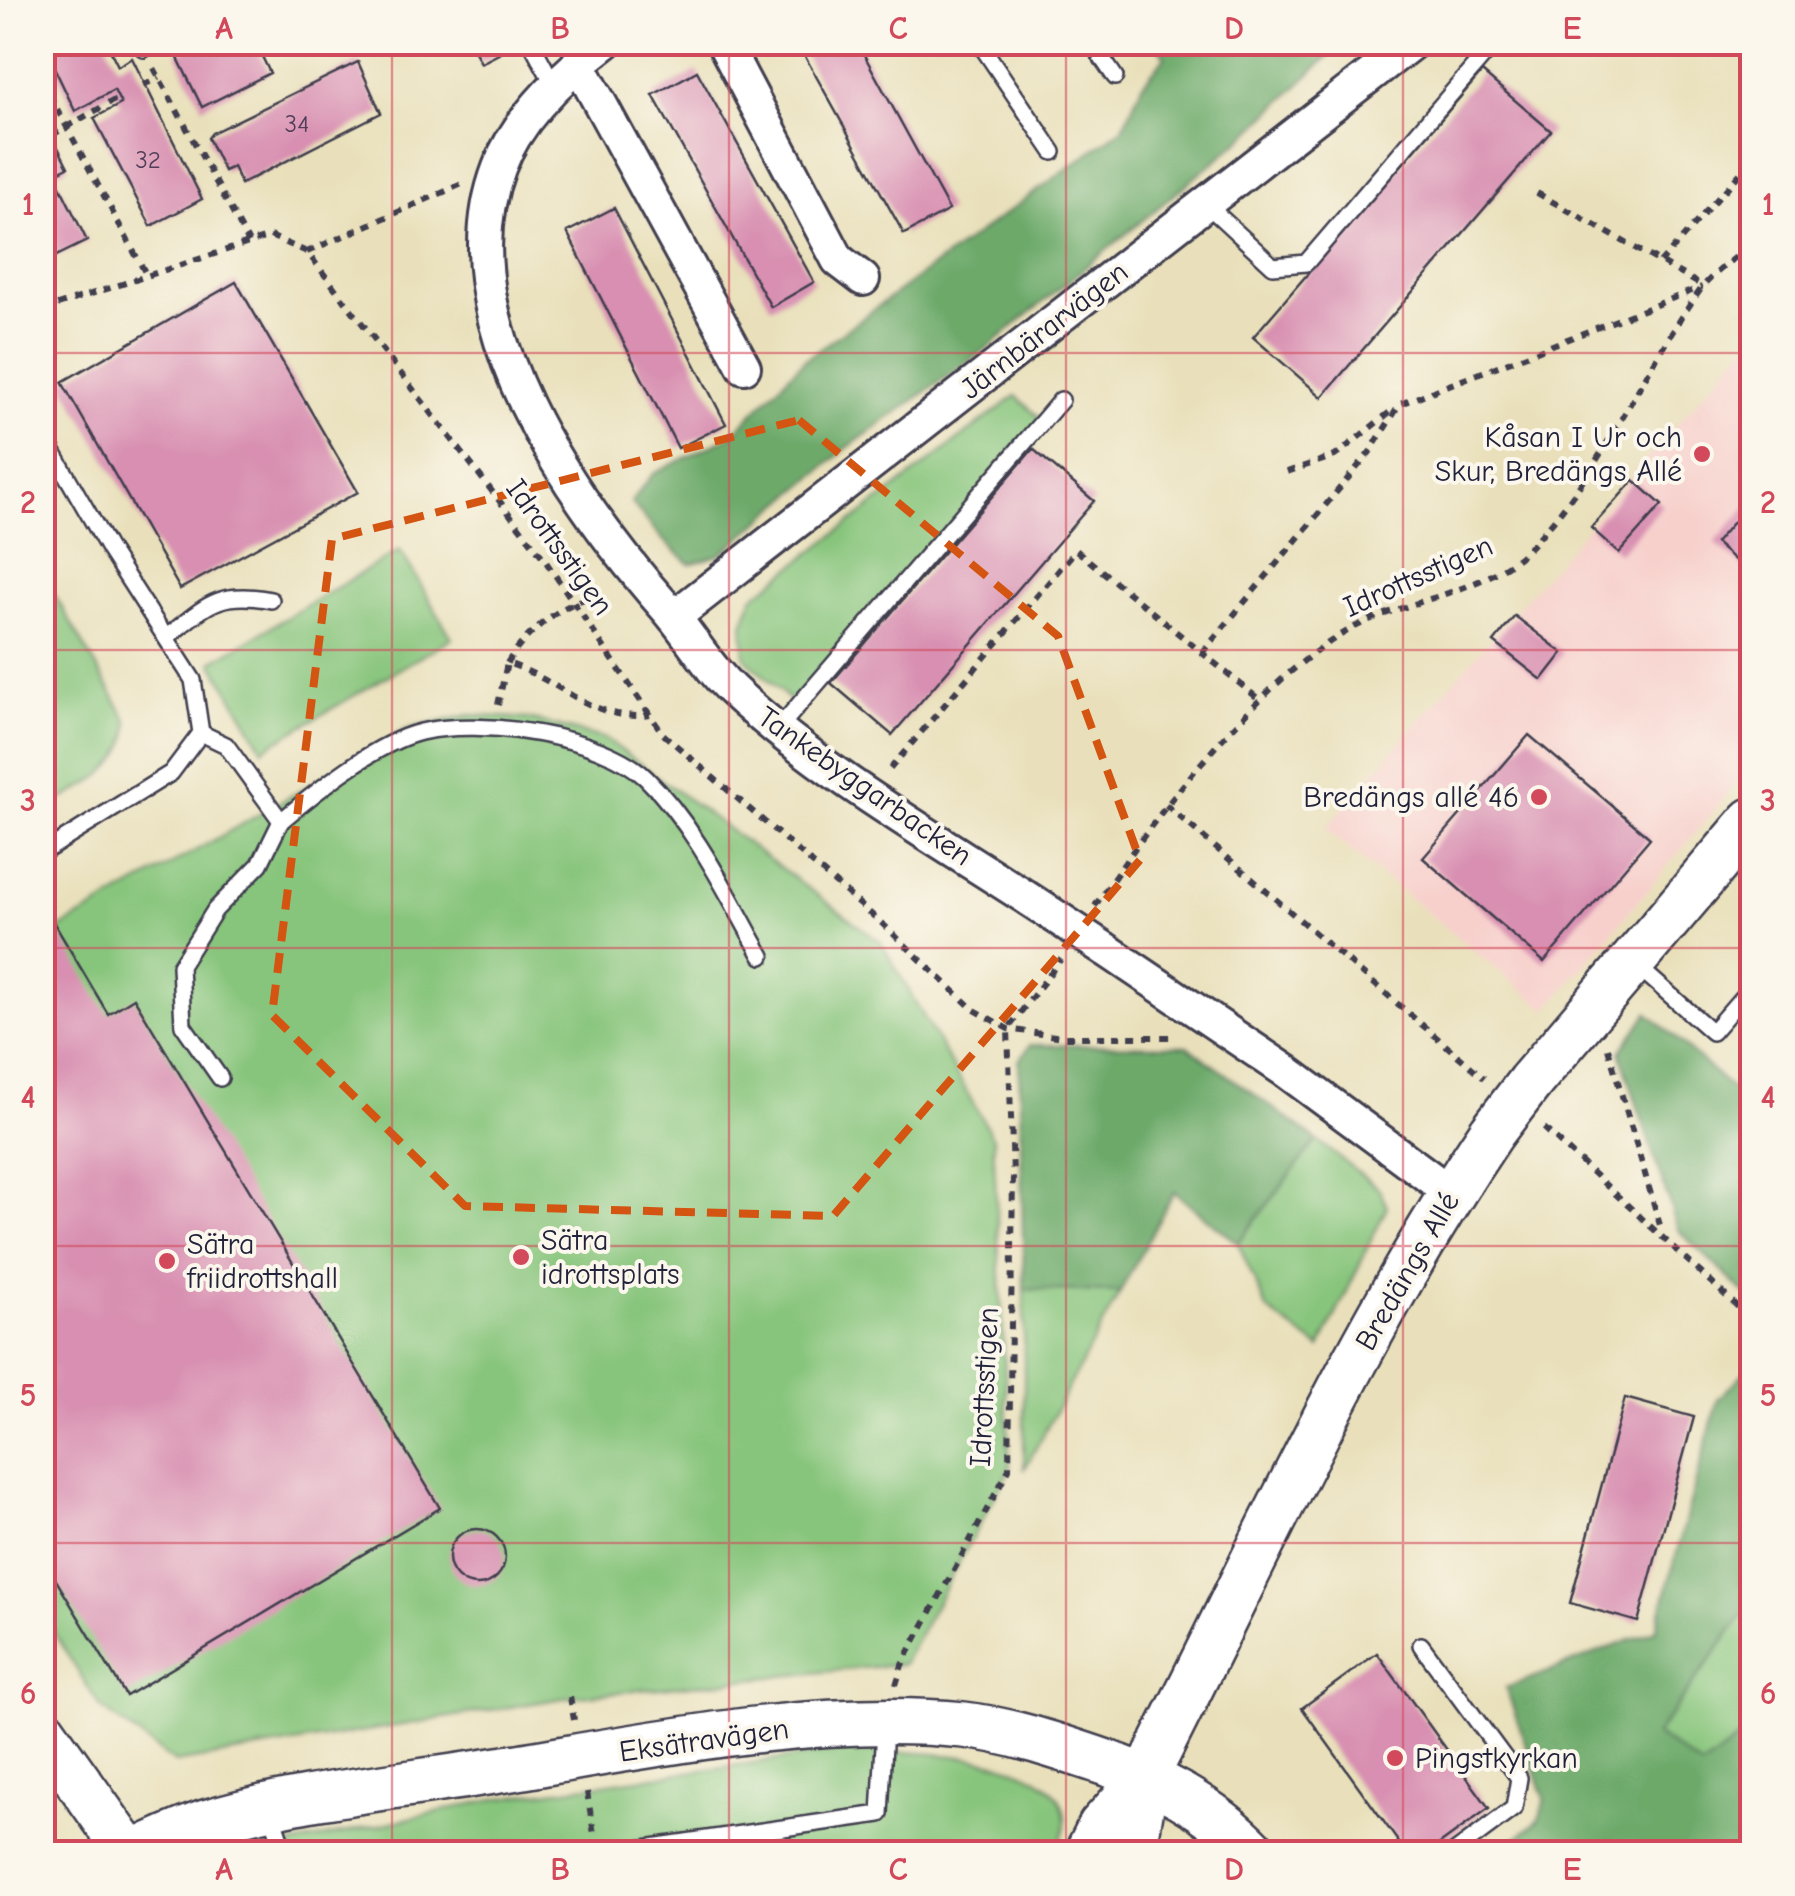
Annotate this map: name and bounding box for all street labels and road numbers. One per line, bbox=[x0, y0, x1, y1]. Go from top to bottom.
street label: Järnbärarvägen bbox=[954, 254, 1135, 407]
street label: Idrottsstigen bbox=[499, 472, 621, 622]
street label: Idrottsstigen bbox=[1338, 528, 1498, 625]
street label: Tankebyggarbacken bbox=[751, 699, 979, 873]
street label: Bredängs Allé bbox=[1348, 1186, 1467, 1357]
street label: Idrottsstigen bbox=[963, 1306, 1006, 1468]
street label: Eksätravägen bbox=[617, 1711, 791, 1770]

